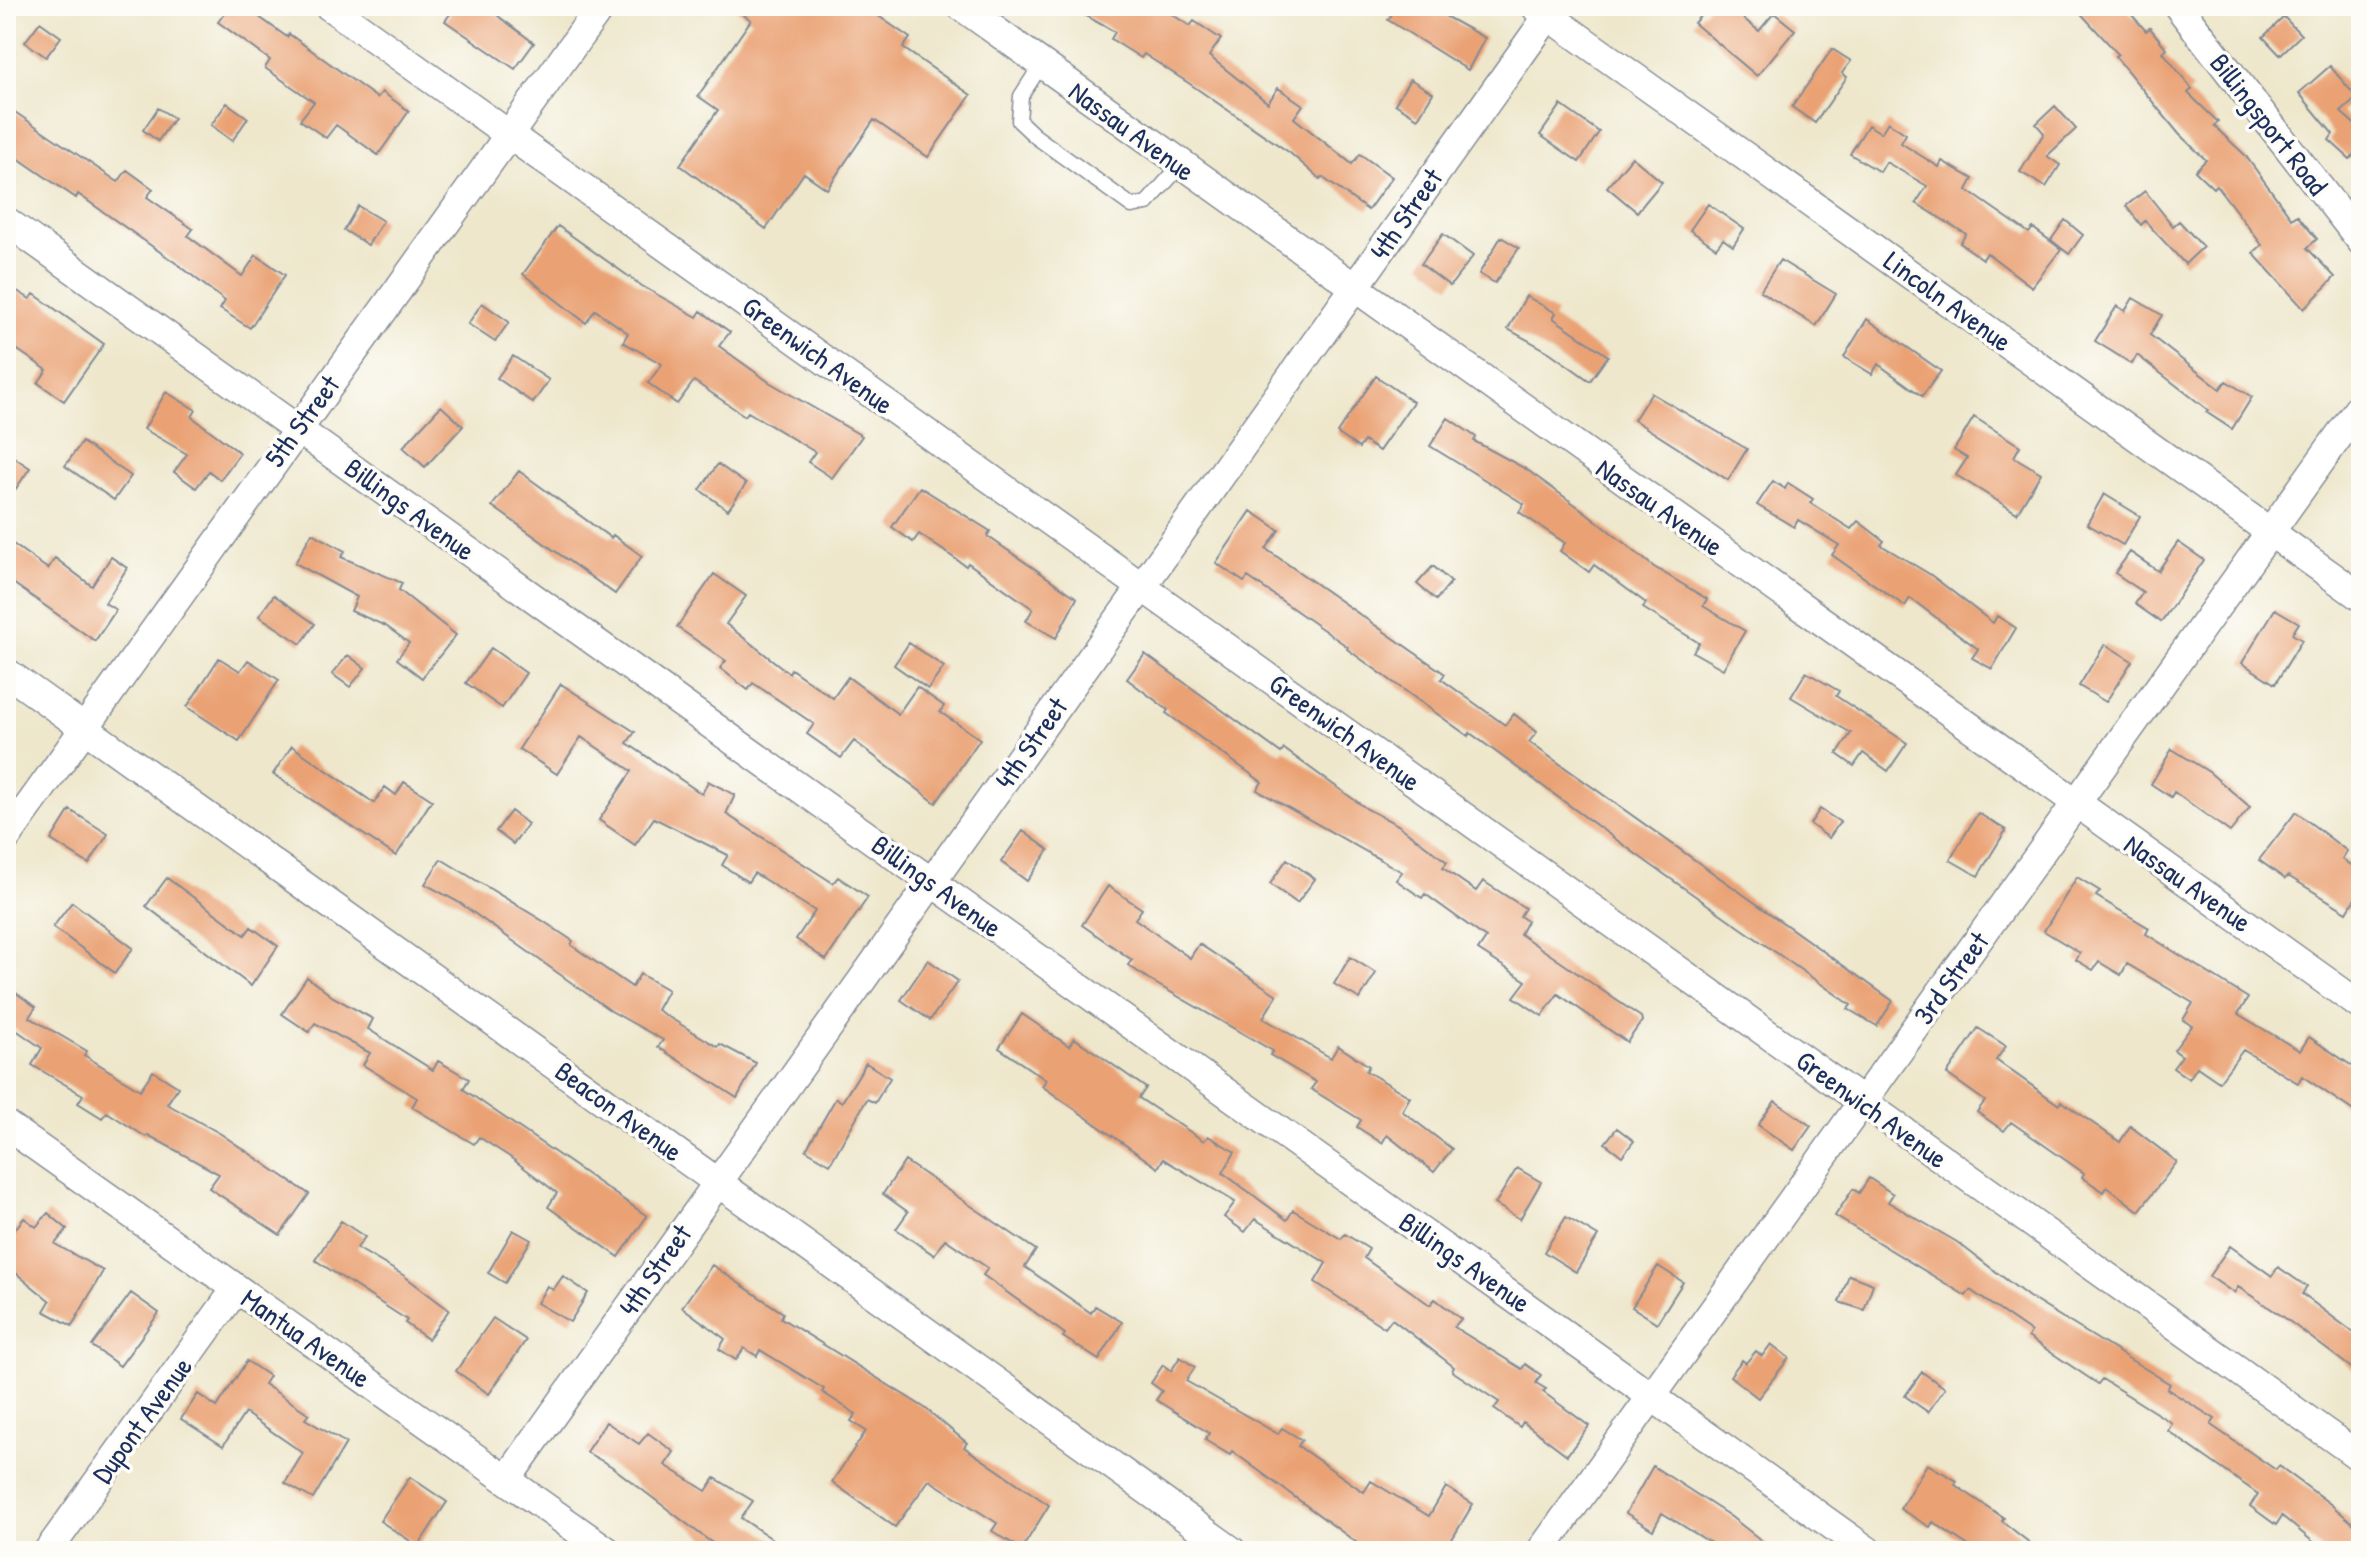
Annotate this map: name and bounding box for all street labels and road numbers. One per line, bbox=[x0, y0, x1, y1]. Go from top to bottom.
street label: Billingsport Road bbox=[2201, 45, 2337, 203]
street label: Nassau Avenue bbox=[1061, 72, 1203, 190]
street label: 4th Street bbox=[1361, 160, 1451, 267]
street label: Lincoln Avenue bbox=[1877, 242, 2019, 360]
street label: Greenwich Avenue bbox=[735, 287, 901, 423]
street label: 5th Street bbox=[256, 367, 348, 475]
street label: Billings Avenue bbox=[337, 449, 483, 569]
street label: Nassau Avenue bbox=[1589, 449, 1731, 565]
street label: Greenwich Avenue bbox=[1262, 664, 1428, 800]
street label: 4th Street bbox=[986, 689, 1076, 796]
street label: Nassau Avenue bbox=[2117, 825, 2259, 941]
street label: Billings Avenue bbox=[864, 826, 1010, 946]
street label: 3rd Street bbox=[1905, 924, 1998, 1032]
street label: Greenwich Avenue bbox=[1789, 1041, 1955, 1177]
street label: Beacon Avenue bbox=[548, 1052, 690, 1170]
street label: Billings Avenue bbox=[1392, 1203, 1538, 1321]
street label: 4th Street bbox=[610, 1216, 700, 1323]
street label: Mantua Avenue bbox=[234, 1280, 378, 1396]
street label: Dupont Avenue bbox=[83, 1349, 201, 1491]

